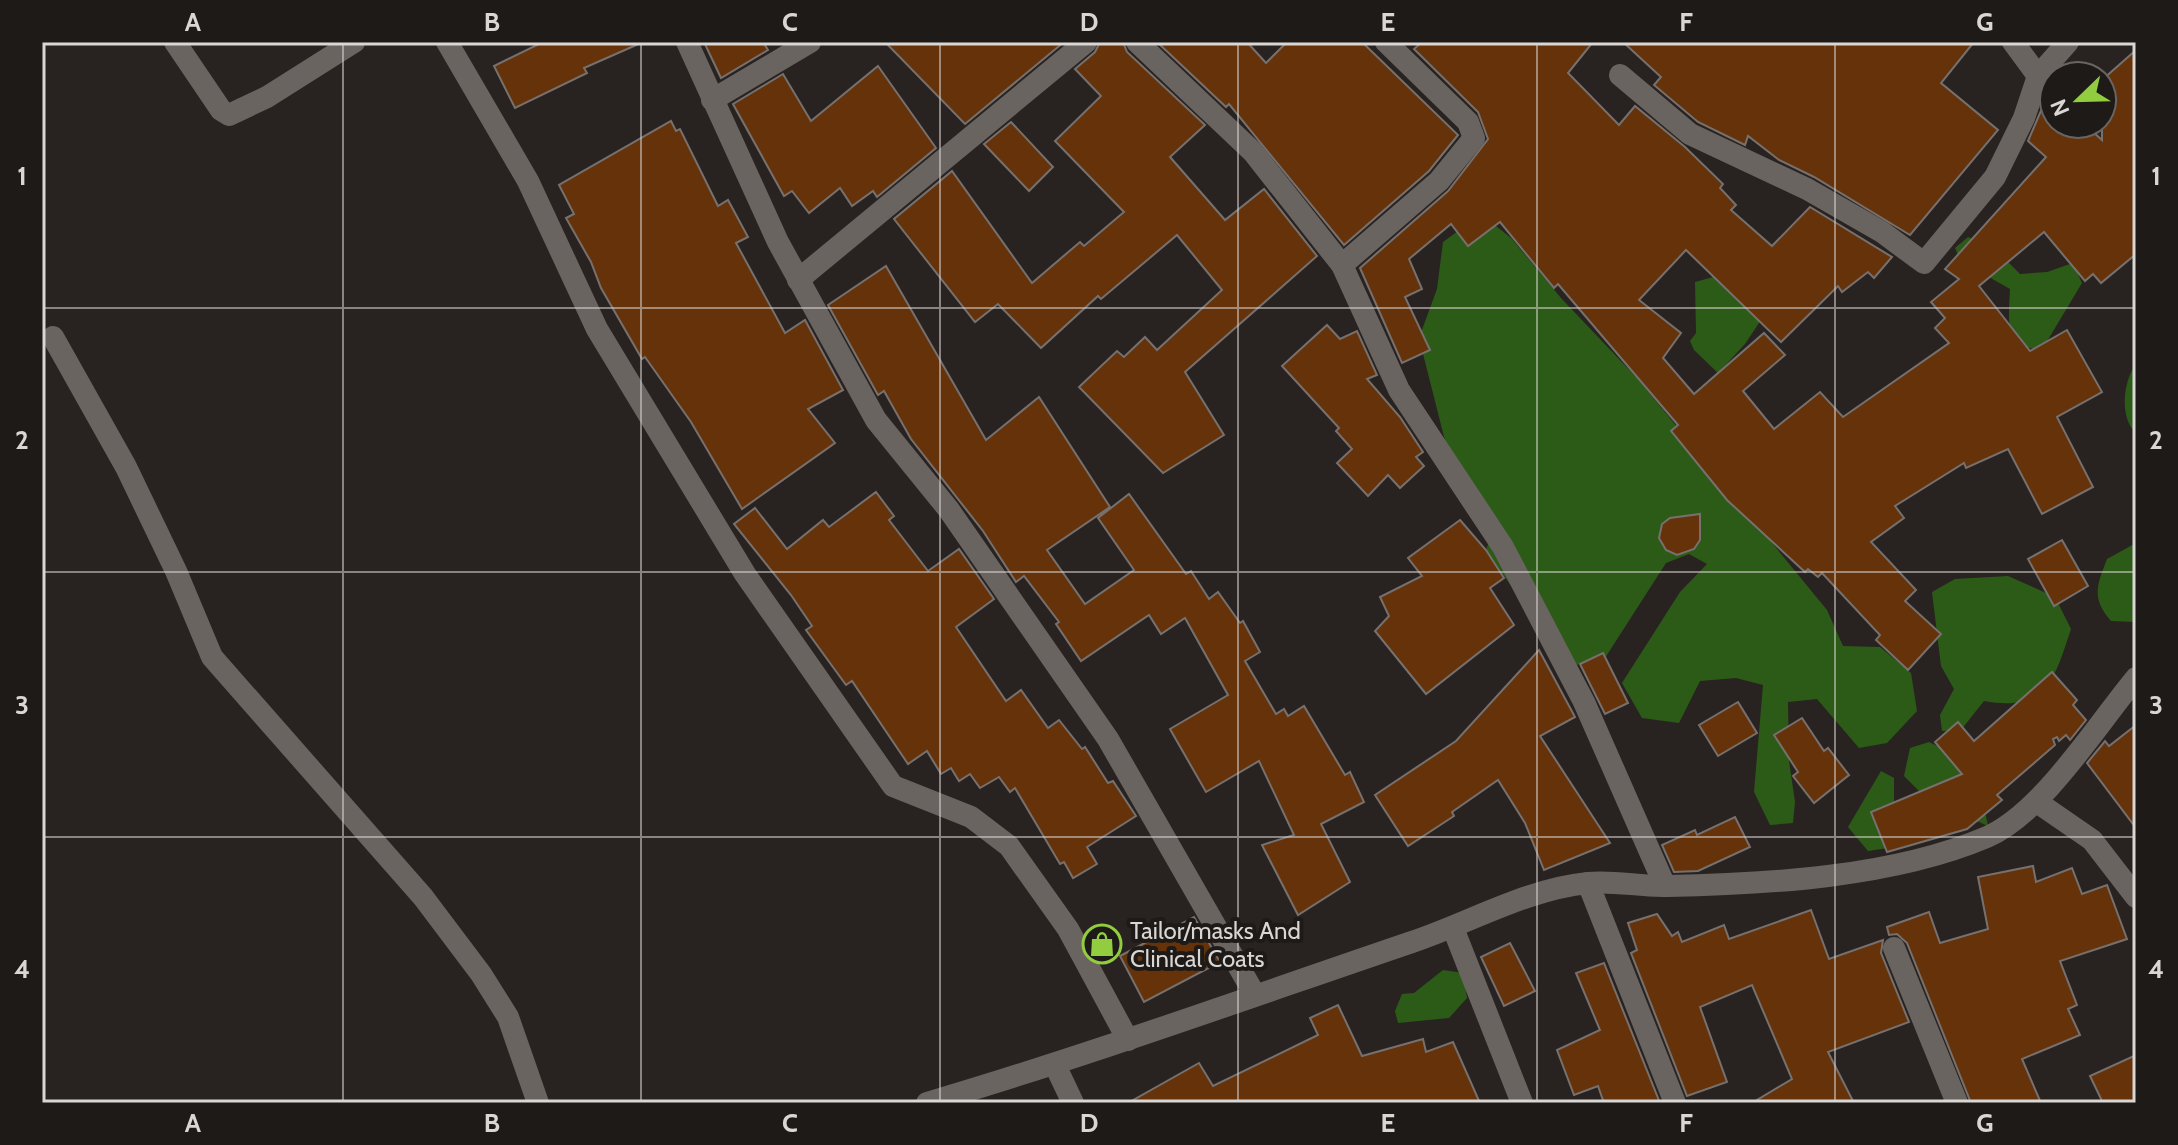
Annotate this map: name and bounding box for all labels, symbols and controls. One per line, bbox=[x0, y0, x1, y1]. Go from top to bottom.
text: A bbox=[185, 6, 202, 38]
text: B bbox=[484, 6, 500, 38]
text: C bbox=[782, 6, 798, 38]
text: D bbox=[1080, 6, 1098, 38]
text: E bbox=[1381, 6, 1395, 38]
text: F bbox=[1679, 6, 1693, 38]
text: G bbox=[1976, 6, 1994, 38]
north arrow bbox=[2038, 60, 2118, 140]
text: N bbox=[2045, 95, 2076, 120]
text: 1 bbox=[17, 160, 27, 192]
text: 1 bbox=[2151, 160, 2161, 192]
text: 2 bbox=[15, 424, 29, 456]
text: 2 bbox=[2149, 424, 2163, 456]
text: 3 bbox=[15, 689, 29, 721]
text: 3 bbox=[2149, 689, 2163, 721]
place label: Tailor/masks And Clinical Coats bbox=[1130, 916, 1301, 973]
shop icon: Tailor/masks And Clinical Coats bbox=[1081, 923, 1123, 965]
text: 4 bbox=[14, 953, 30, 985]
text: 4 bbox=[2148, 953, 2164, 985]
text: A bbox=[185, 1107, 202, 1139]
text: B bbox=[484, 1107, 500, 1139]
text: C bbox=[782, 1107, 798, 1139]
text: D bbox=[1080, 1107, 1098, 1139]
text: E bbox=[1381, 1107, 1395, 1139]
text: F bbox=[1679, 1107, 1693, 1139]
text: G bbox=[1976, 1107, 1994, 1139]

